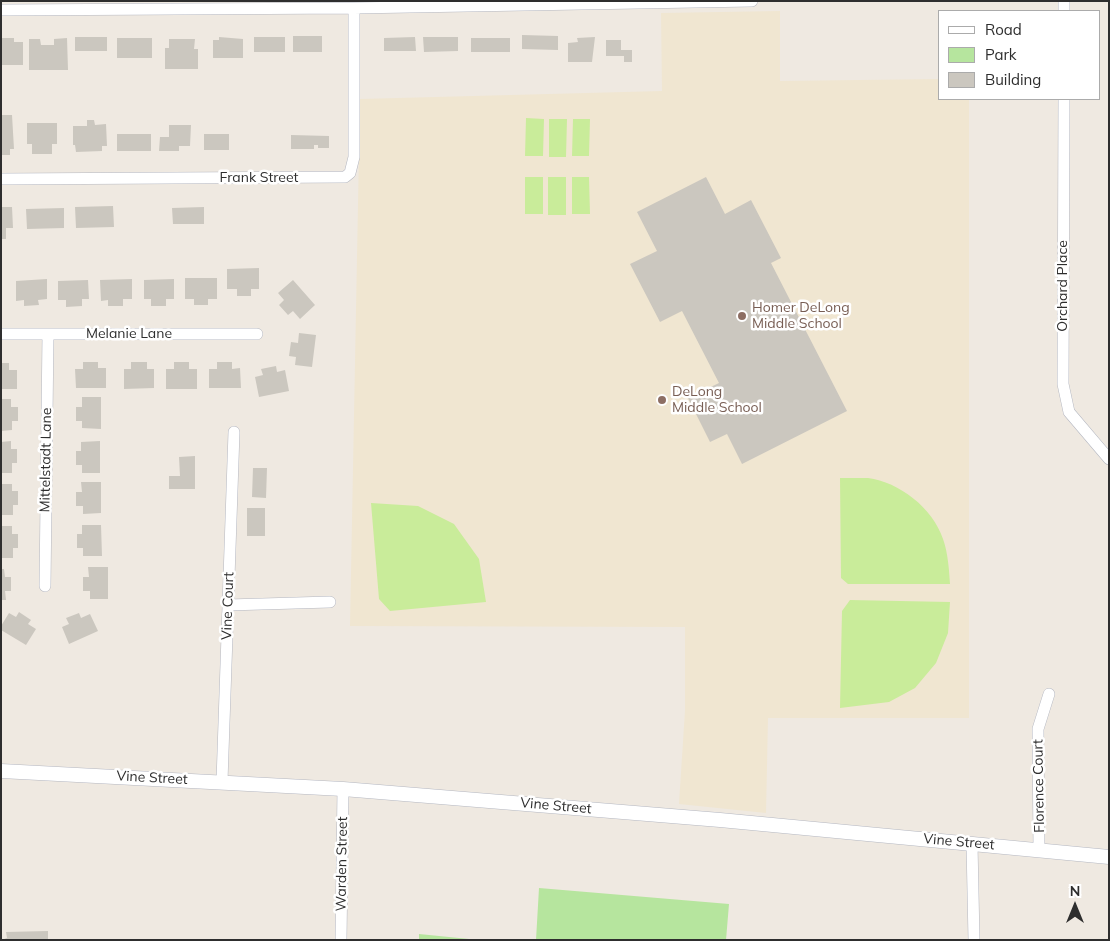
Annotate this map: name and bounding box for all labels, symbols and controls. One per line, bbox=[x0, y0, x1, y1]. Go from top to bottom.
legend bbox=[938, 10, 1100, 100]
text: Road bbox=[985, 20, 1022, 39]
text: Park bbox=[985, 45, 1017, 64]
text: Building bbox=[985, 70, 1041, 89]
street label: Frank Street bbox=[220, 170, 298, 186]
street label: Orchard Place bbox=[1055, 240, 1071, 332]
place label: Homer DeLong Middle School bbox=[752, 300, 850, 332]
marker: Homer DeLong Middle School bbox=[736, 310, 748, 322]
street label: Melanie Lane bbox=[86, 326, 172, 342]
place label: DeLong Middle School bbox=[672, 384, 762, 417]
marker: DeLong Middle School bbox=[656, 394, 668, 406]
street label: Mittelstadt Lane bbox=[37, 407, 55, 513]
street label: Vine Court bbox=[218, 572, 238, 640]
street label: Florence Court bbox=[1030, 739, 1048, 833]
street label: Vine Street bbox=[116, 768, 188, 788]
street label: Vine Street bbox=[520, 795, 592, 817]
street label: Warden Street bbox=[333, 816, 351, 912]
street label: Vine Street bbox=[923, 831, 995, 853]
north arrow bbox=[1050, 881, 1100, 931]
text: N bbox=[1070, 882, 1080, 900]

